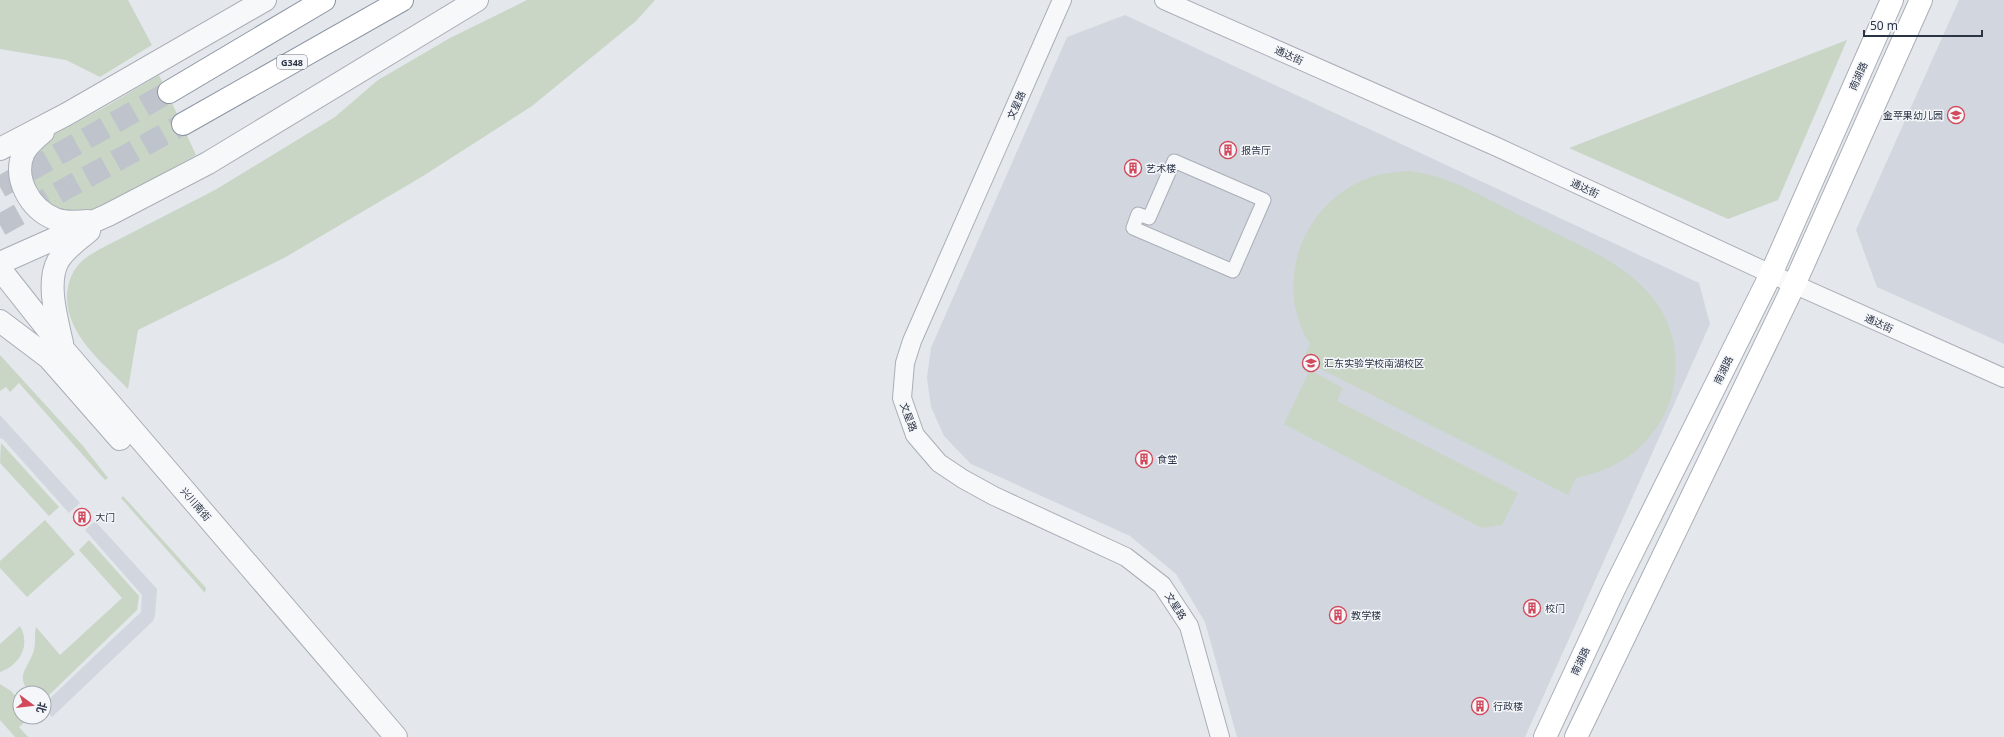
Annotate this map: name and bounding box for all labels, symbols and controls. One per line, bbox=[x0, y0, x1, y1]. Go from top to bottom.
scale bar bbox=[1864, 12, 1982, 38]
text: 50 m bbox=[1870, 17, 1898, 34]
street label: 通达街 bbox=[1272, 43, 1306, 67]
road number: G348 bbox=[277, 55, 307, 69]
street label: 南湖路 bbox=[1846, 59, 1870, 93]
street label: 文星路 bbox=[1004, 88, 1028, 122]
school or university icon: 金苹果幼儿园 bbox=[1946, 105, 1966, 125]
place label: 金苹果幼儿园 bbox=[1883, 108, 1943, 122]
building icon: 报告厅 bbox=[1218, 140, 1238, 160]
place label: 报告厅 bbox=[1241, 143, 1271, 157]
building icon: 艺术楼 bbox=[1123, 158, 1143, 178]
place label: 艺术楼 bbox=[1146, 161, 1176, 175]
street label: 通达街 bbox=[1568, 175, 1602, 201]
street label: 通达街 bbox=[1862, 311, 1896, 335]
school or university icon: 汇东实验学校南湖校区 bbox=[1301, 353, 1321, 373]
street label: 南湖路 bbox=[1710, 353, 1736, 387]
place label: 汇东实验学校南湖校区 bbox=[1324, 356, 1424, 370]
street label: 文星路 bbox=[897, 401, 921, 433]
building icon: 食堂 bbox=[1134, 449, 1154, 469]
place label: 食堂 bbox=[1157, 452, 1177, 466]
street label: 兴川南街 bbox=[178, 484, 214, 524]
building icon: 大门 bbox=[72, 507, 92, 527]
place label: 大门 bbox=[95, 510, 115, 524]
street label: 文星路 bbox=[1162, 590, 1190, 622]
building icon: 校门 bbox=[1522, 598, 1542, 618]
place label: 校门 bbox=[1545, 601, 1565, 615]
building icon: 教学楼 bbox=[1328, 605, 1348, 625]
place label: 教学楼 bbox=[1351, 608, 1381, 622]
street label: 南湖路 bbox=[1567, 644, 1593, 678]
north arrow bbox=[12, 685, 52, 725]
building icon: 行政楼 bbox=[1470, 696, 1490, 716]
place label: 行政楼 bbox=[1493, 699, 1523, 713]
text: 北 bbox=[33, 700, 51, 715]

